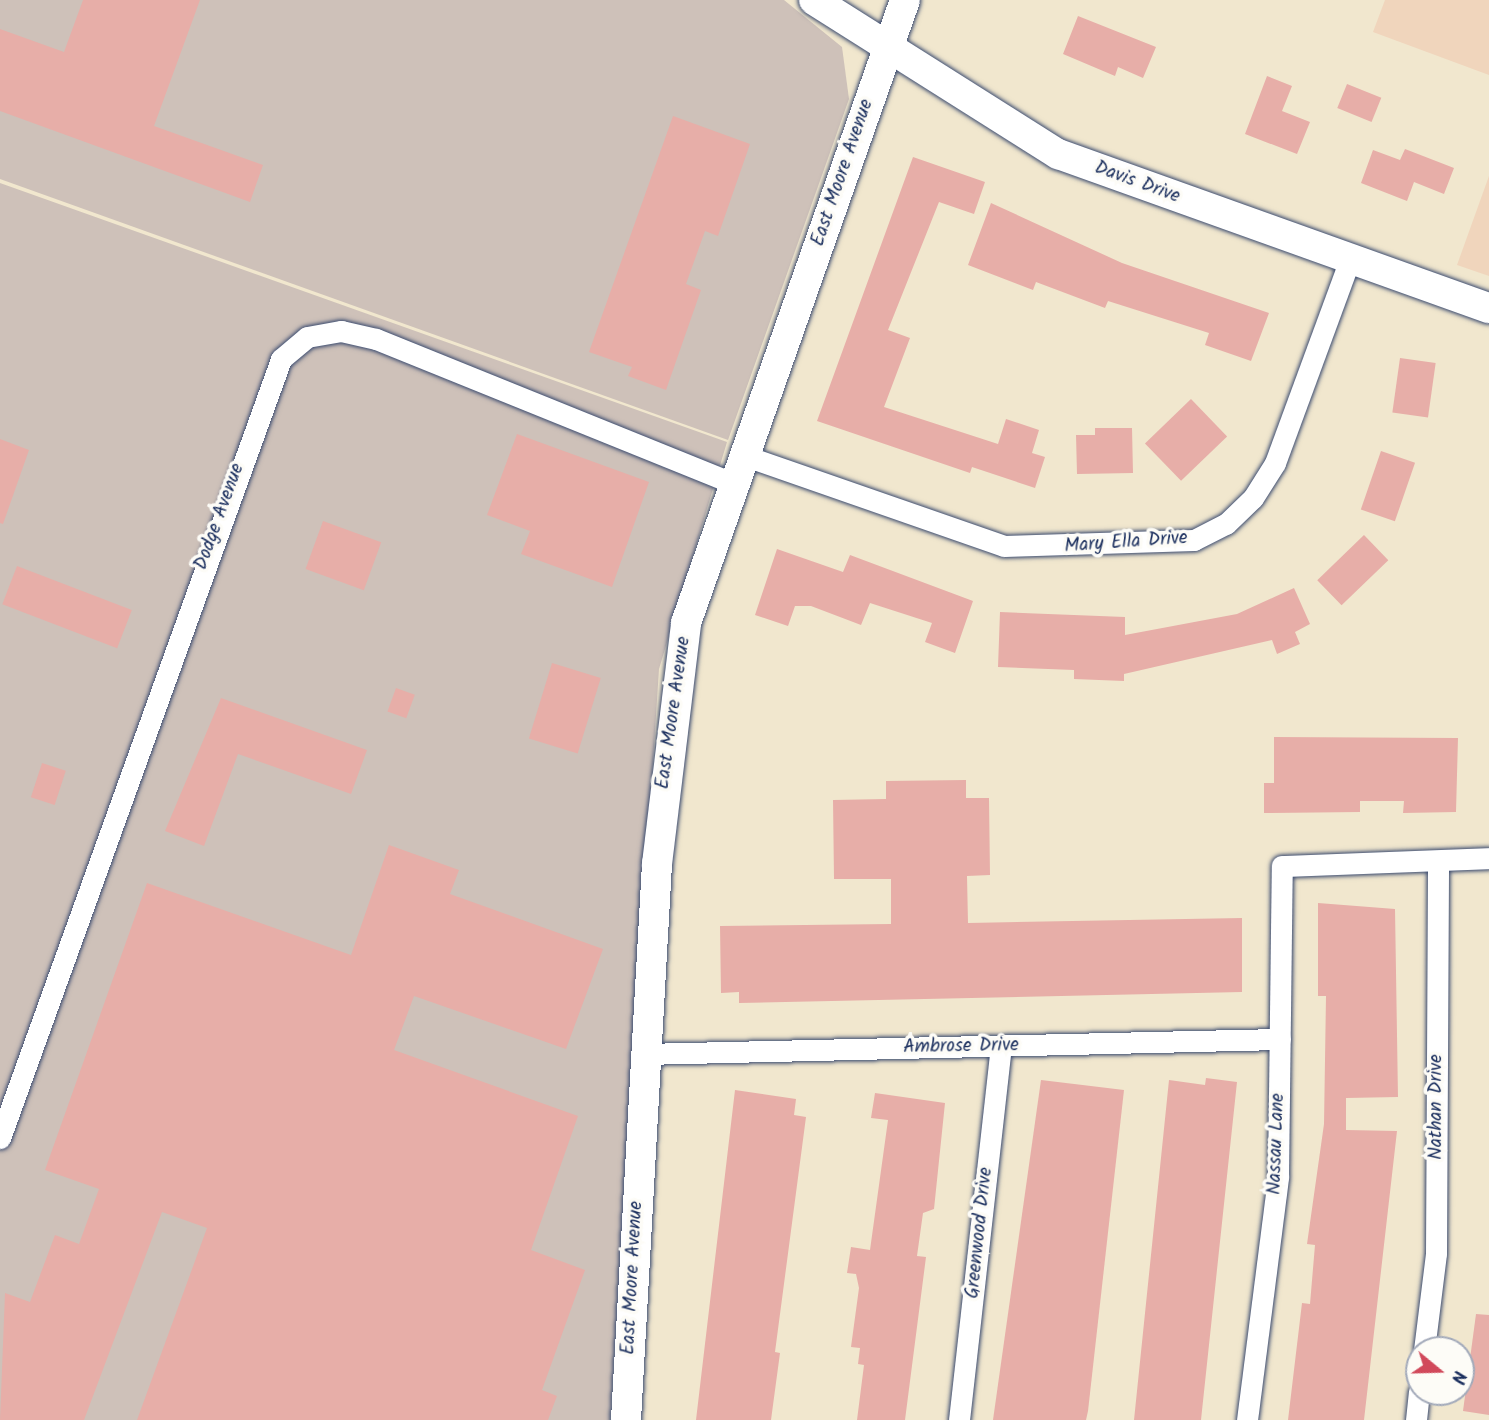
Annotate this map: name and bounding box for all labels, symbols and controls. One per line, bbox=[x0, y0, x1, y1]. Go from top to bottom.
street label: East Moore Avenue bbox=[807, 97, 879, 249]
street label: Davis Drive bbox=[1091, 157, 1183, 209]
street label: Dodge Avenue bbox=[190, 461, 250, 573]
street label: Mary Ella Drive bbox=[1064, 527, 1188, 559]
street label: East Moore Avenue bbox=[652, 635, 696, 791]
street label: Ambrose Drive bbox=[903, 1035, 1019, 1059]
street label: Nathan Drive bbox=[1426, 1054, 1448, 1160]
street label: Nassau Lane bbox=[1264, 1093, 1290, 1195]
street label: Greenwood Drive bbox=[962, 1166, 998, 1300]
street label: East Moore Avenue bbox=[618, 1201, 648, 1355]
north arrow bbox=[1405, 1336, 1475, 1406]
text: N bbox=[1442, 1367, 1474, 1388]

